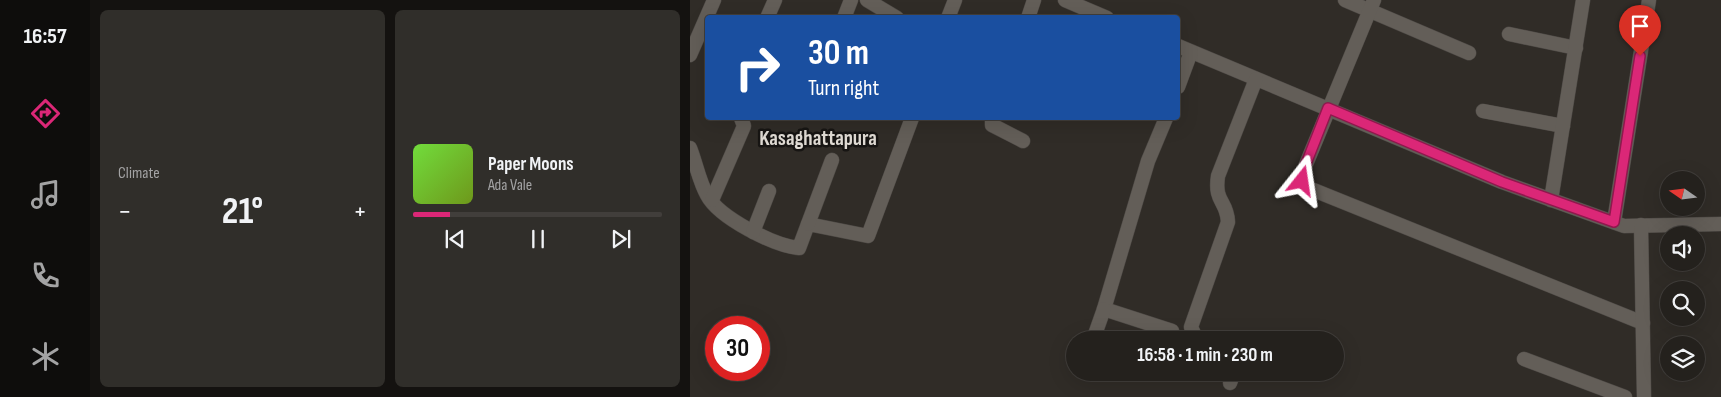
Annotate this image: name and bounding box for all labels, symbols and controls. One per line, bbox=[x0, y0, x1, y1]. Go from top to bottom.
pin bbox=[1619, 5, 1661, 56]
icon: arrive bbox=[1626, 12, 1654, 40]
text: 16:57 bbox=[23, 23, 67, 50]
text: 30 m bbox=[808, 32, 869, 75]
icon: right bbox=[725, 35, 790, 100]
text: Turn right bbox=[808, 75, 879, 102]
icon: directions bbox=[28, 96, 63, 131]
district label: Kasaghattapura bbox=[759, 126, 877, 151]
text: Paper Moons bbox=[488, 153, 574, 176]
position arrow bbox=[1275, 154, 1327, 206]
text: Climate bbox=[118, 164, 160, 183]
north arrow bbox=[1660, 171, 1705, 216]
map controls bbox=[1660, 171, 1705, 381]
text: Ada Vale bbox=[488, 176, 532, 195]
icon: music bbox=[28, 177, 63, 212]
text: 21° bbox=[222, 189, 263, 234]
text: − bbox=[118, 195, 132, 228]
text: + bbox=[353, 195, 367, 228]
icon: previous bbox=[441, 225, 469, 253]
icon: pause bbox=[524, 225, 552, 253]
icon: next bbox=[607, 225, 635, 253]
button: sound bbox=[1660, 226, 1705, 271]
icon: phone bbox=[28, 258, 63, 293]
button: search bbox=[1660, 281, 1705, 326]
speed limit sign: 30 bbox=[705, 316, 770, 381]
button: layers bbox=[1660, 336, 1705, 381]
icon: climate bbox=[28, 339, 63, 374]
text: 16:58 · 1 min · 230 m bbox=[1137, 344, 1273, 367]

